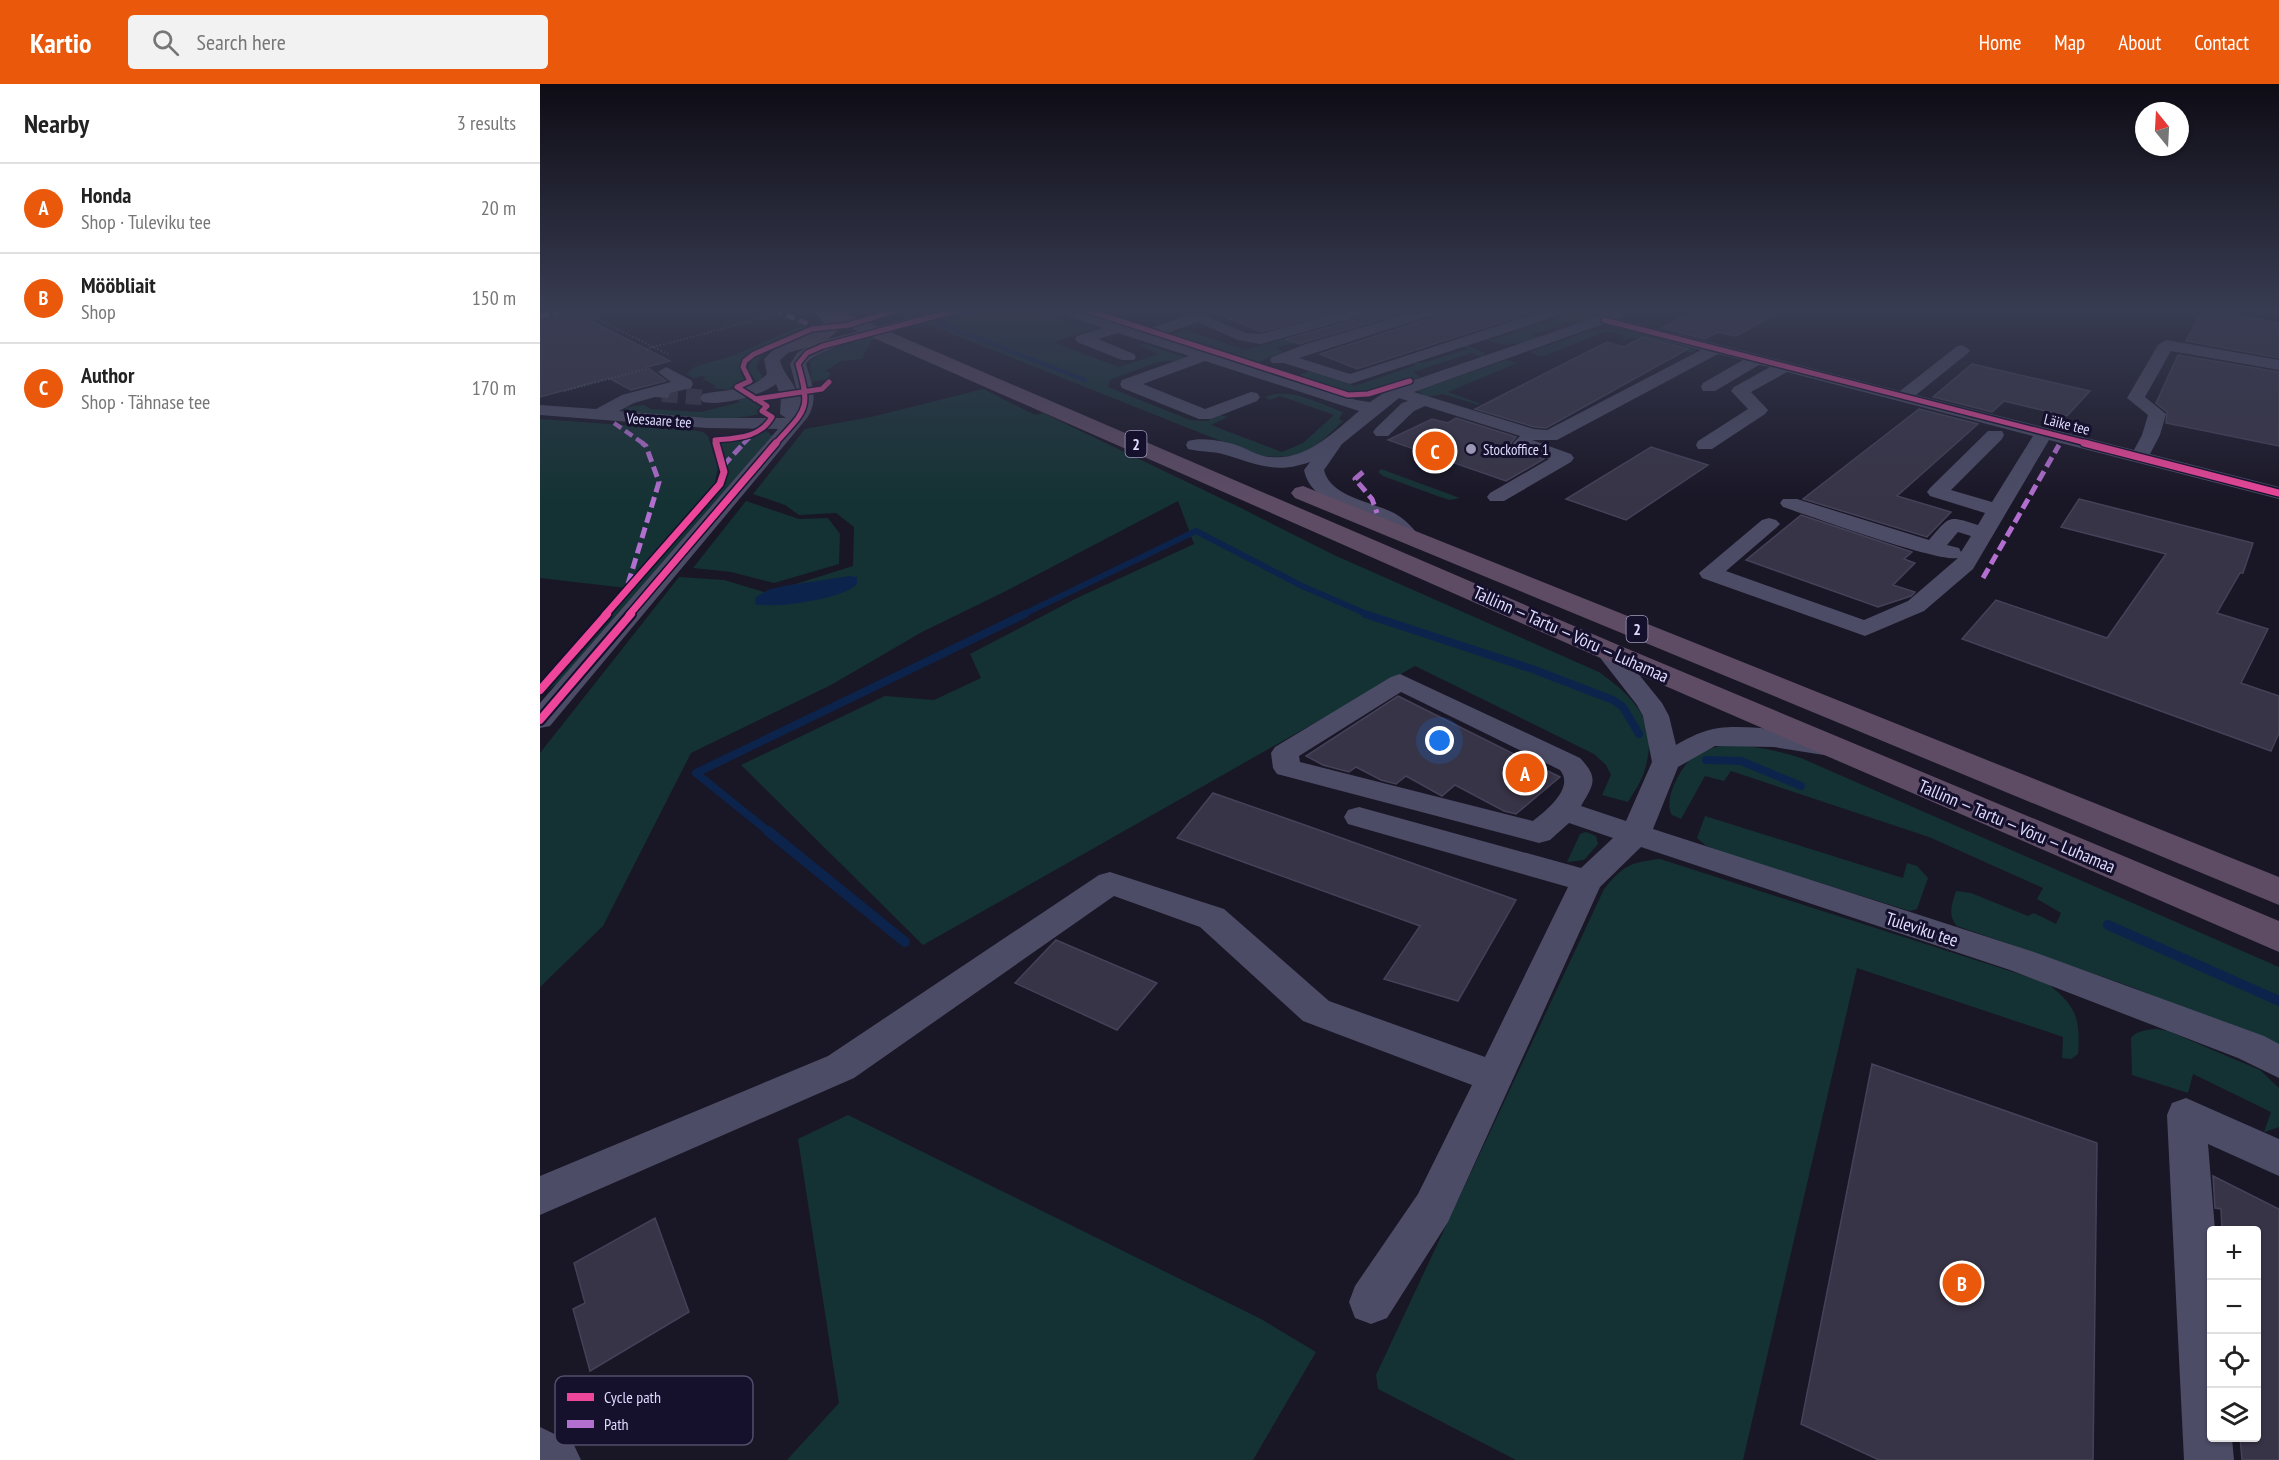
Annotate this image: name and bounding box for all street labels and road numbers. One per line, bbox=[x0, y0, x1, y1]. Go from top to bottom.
street label: Veesaare tee bbox=[625, 408, 692, 432]
street label: Läike tee bbox=[2042, 409, 2092, 439]
road number: 2 bbox=[1126, 431, 1146, 457]
street label: Tallinn — Tartu — Võru — Luhamaa bbox=[1470, 580, 1672, 688]
road number: 2 bbox=[1626, 616, 1648, 642]
street label: Tallinn — Tartu — Võru — Luhamaa bbox=[1915, 774, 2119, 878]
street label: Tuleviku tee bbox=[1883, 907, 1961, 951]

